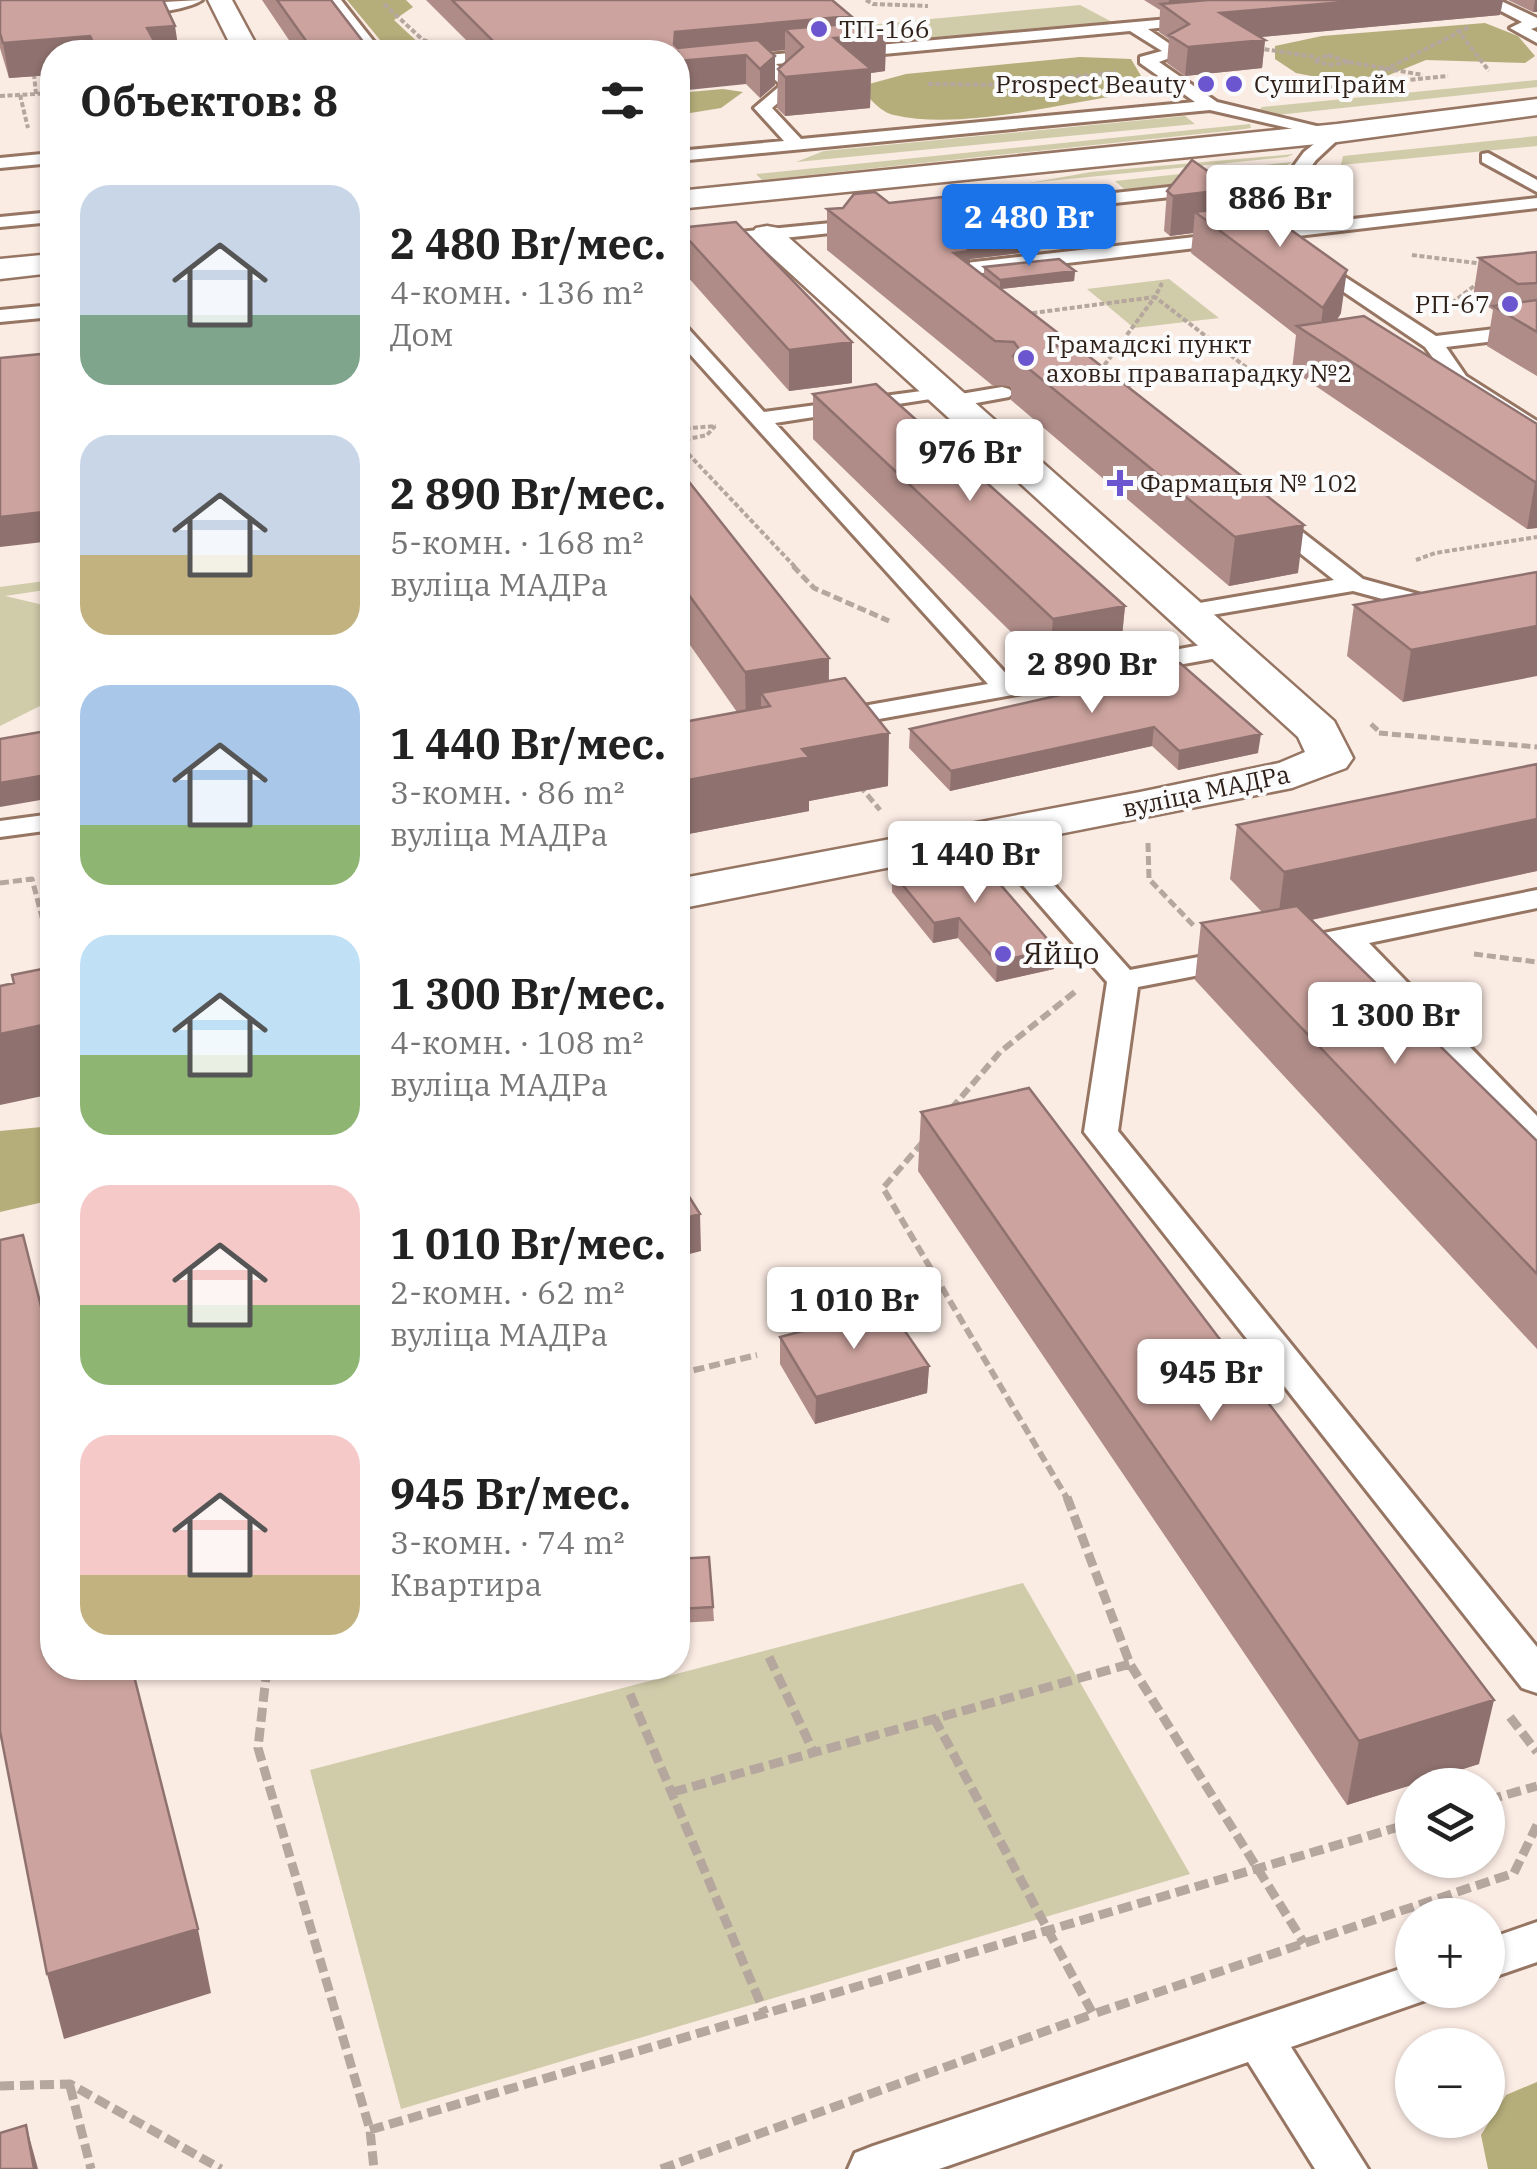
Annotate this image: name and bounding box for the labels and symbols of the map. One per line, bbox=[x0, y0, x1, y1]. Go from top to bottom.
place label: ТП-166 bbox=[839, 12, 930, 45]
marker: ТП-166 bbox=[808, 18, 830, 40]
place label: Prospect Beauty bbox=[995, 67, 1187, 100]
place label: СушиПрайм bbox=[1254, 67, 1406, 100]
marker: Prospect Beauty bbox=[1195, 73, 1217, 95]
marker: СушиПрайм bbox=[1223, 73, 1245, 95]
pin: 886 Br bbox=[1199, 165, 1361, 250]
pin: 2 480 Br bbox=[926, 184, 1132, 269]
place label: РП-67 bbox=[1415, 287, 1490, 320]
marker: РП-67 bbox=[1499, 293, 1521, 315]
place label: Грамадскі пункт аховы правапарадку №2 bbox=[1046, 327, 1352, 389]
marker: Грамадскі пункт аховы правапарадку №2 bbox=[1015, 347, 1037, 369]
pin: 976 Br bbox=[889, 419, 1051, 504]
place label: Фармацыя № 102 bbox=[1140, 466, 1358, 499]
marker: Фармацыя № 102 bbox=[1109, 472, 1131, 494]
pin: 2 890 Br bbox=[989, 631, 1195, 716]
street label: вуліца МАДРа bbox=[1119, 757, 1293, 824]
pin: 1 440 Br bbox=[872, 821, 1078, 906]
place label: Яйцо bbox=[1023, 933, 1099, 972]
marker: Яйцо bbox=[992, 943, 1014, 965]
pin: 1 300 Br bbox=[1292, 982, 1498, 1067]
pin: 1 010 Br bbox=[751, 1267, 957, 1352]
pin: 945 Br bbox=[1130, 1339, 1292, 1424]

